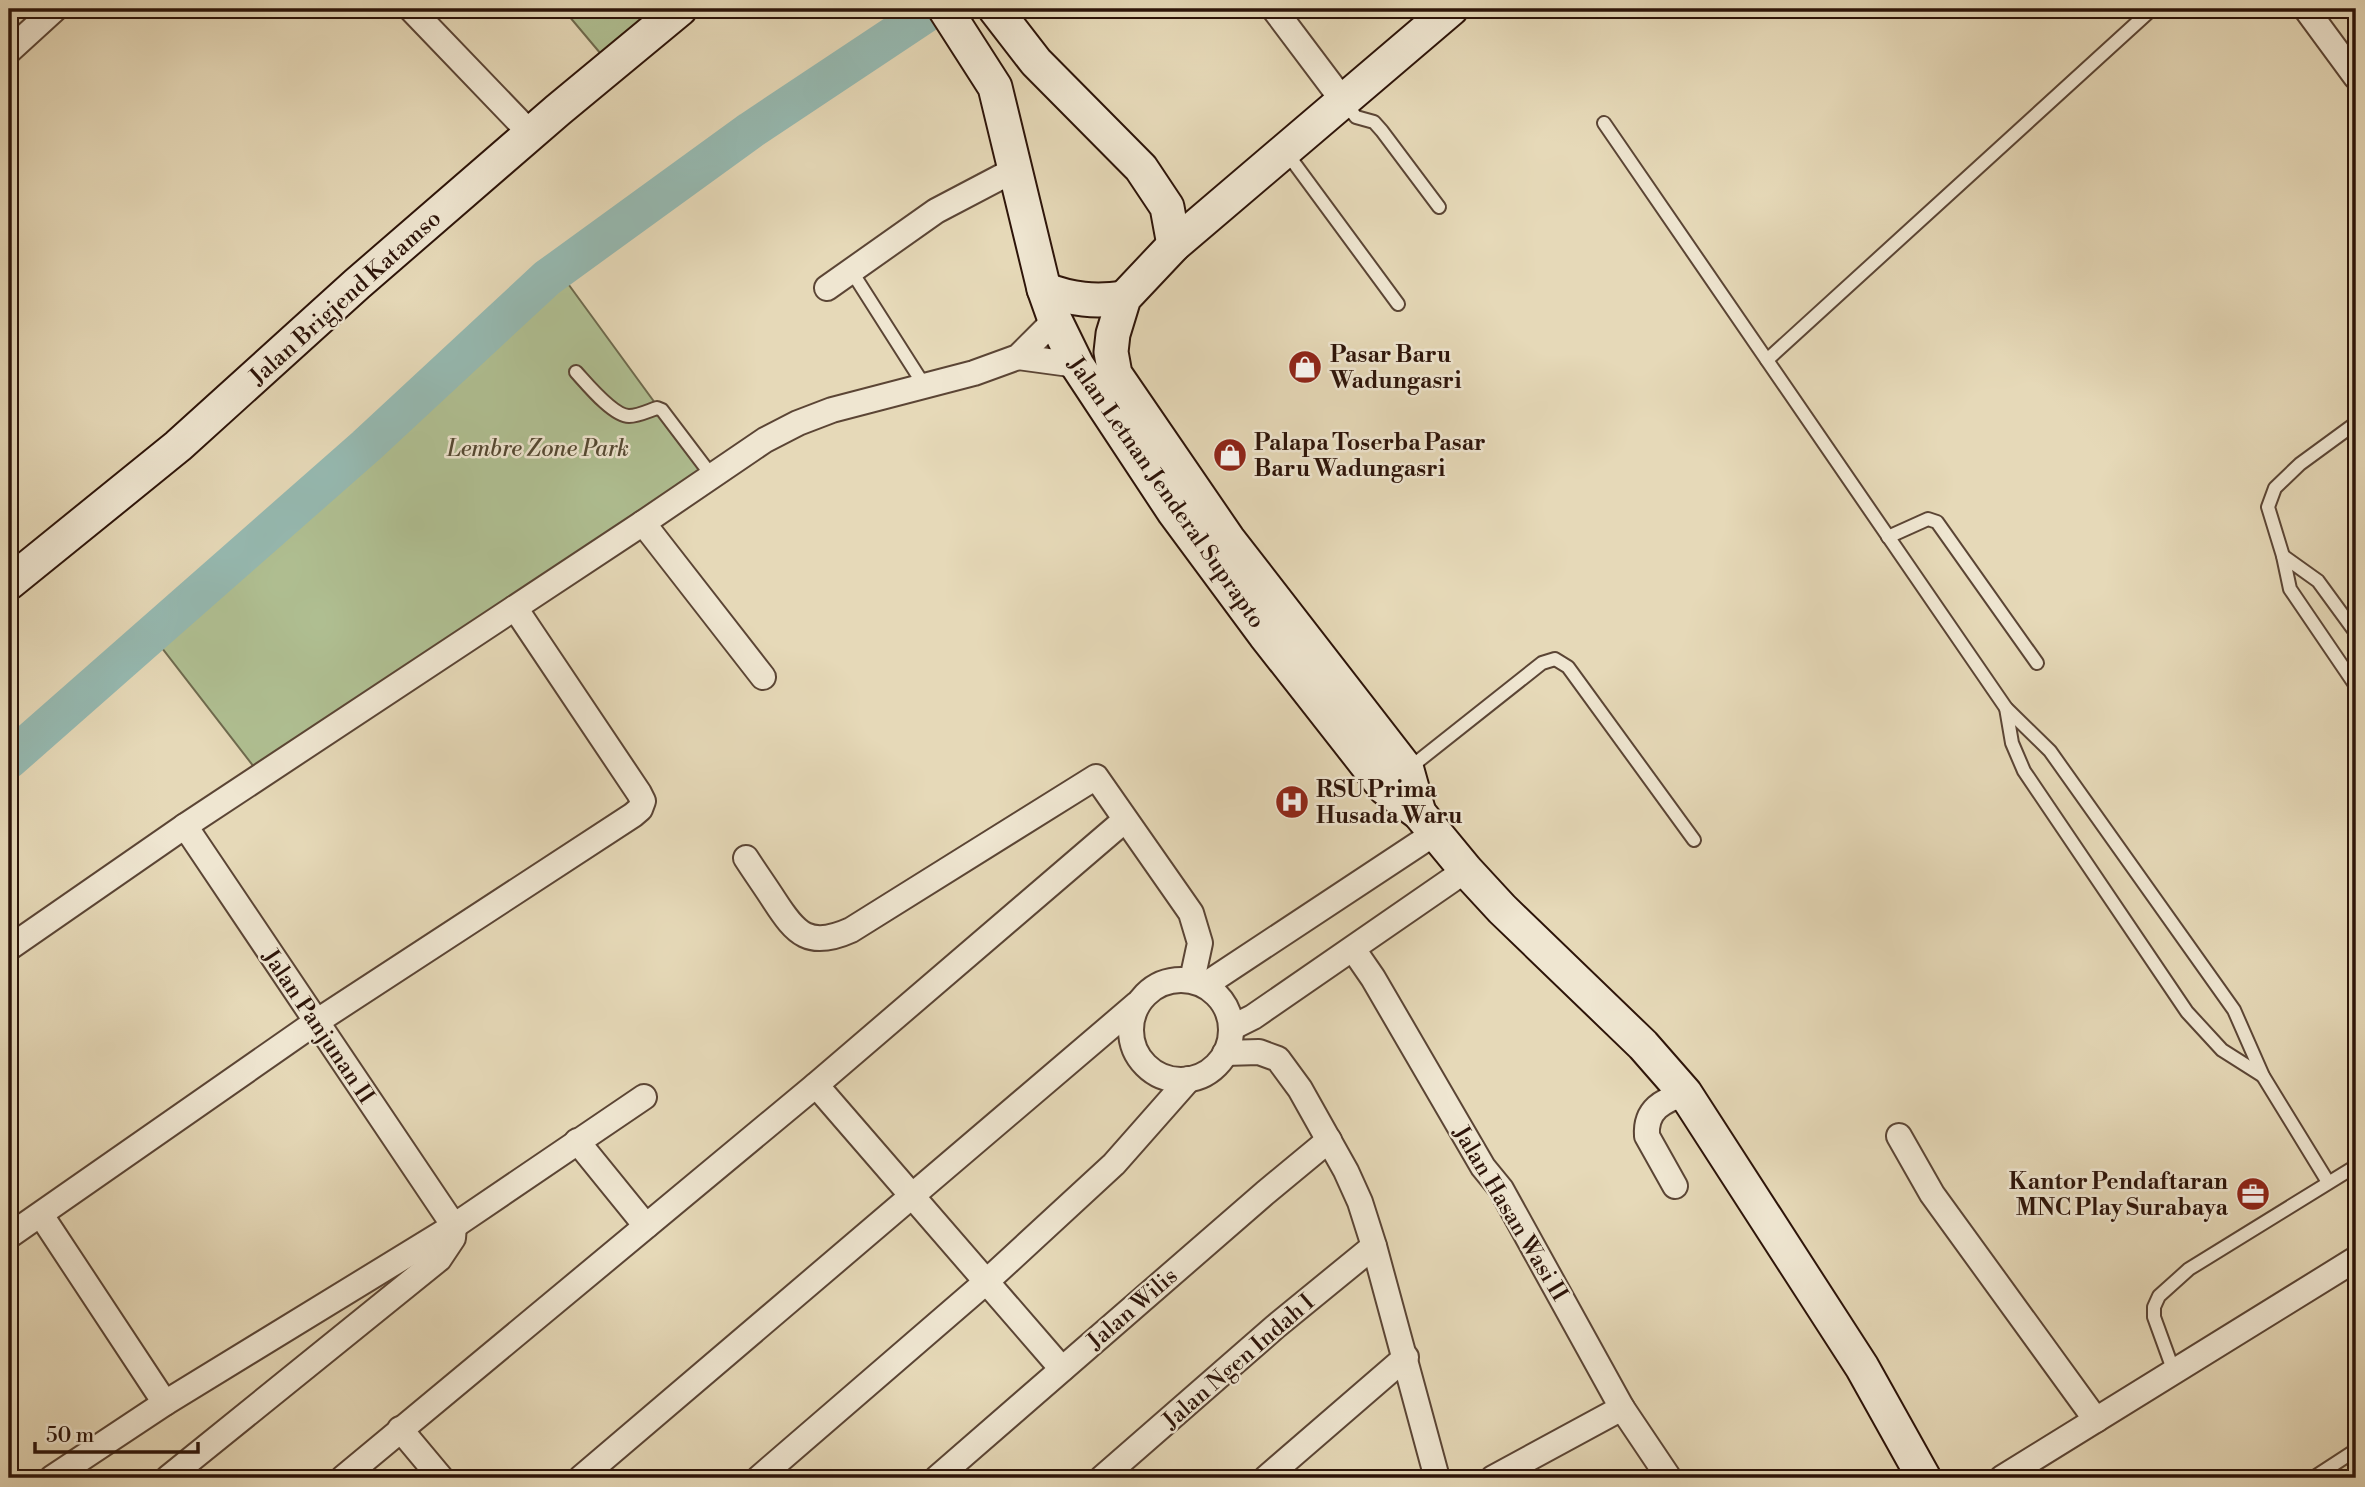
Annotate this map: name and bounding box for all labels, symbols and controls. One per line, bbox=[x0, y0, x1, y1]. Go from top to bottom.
street label: Jalan Brigjend Katamso bbox=[244, 204, 447, 392]
place label: Pasar Baru Wadungasri bbox=[1329, 341, 1462, 395]
shop icon: Pasar Baru Wadungasri bbox=[1286, 348, 1324, 386]
street label: Jalan Letnan Jenderal Suprapto bbox=[1061, 351, 1271, 634]
place label: Palapa Toserba Pasar Baru Wadungasri bbox=[1254, 429, 1486, 483]
park label: Lembre Zone Park bbox=[446, 435, 629, 463]
shop icon: Palapa Toserba Pasar Baru Wadungasri bbox=[1211, 436, 1249, 474]
place label: RSU Prima Husada Waru bbox=[1316, 776, 1462, 830]
hospital icon: RSU Prima Husada Waru bbox=[1273, 783, 1311, 821]
street label: Jalan Panjunan II bbox=[256, 943, 380, 1109]
street label: Jalan Hasan Wasi II bbox=[1446, 1120, 1574, 1306]
place label: Kantor Pendaftaran MNC Play Surabaya bbox=[2009, 1168, 2229, 1222]
office icon: Kantor Pendaftaran MNC Play Surabaya bbox=[2234, 1175, 2272, 1213]
street label: Jalan Wilis bbox=[1081, 1262, 1183, 1356]
street label: Jalan Ngen Indah I bbox=[1156, 1288, 1320, 1436]
scale bar bbox=[35, 1410, 198, 1454]
text: 50 m bbox=[46, 1423, 94, 1449]

